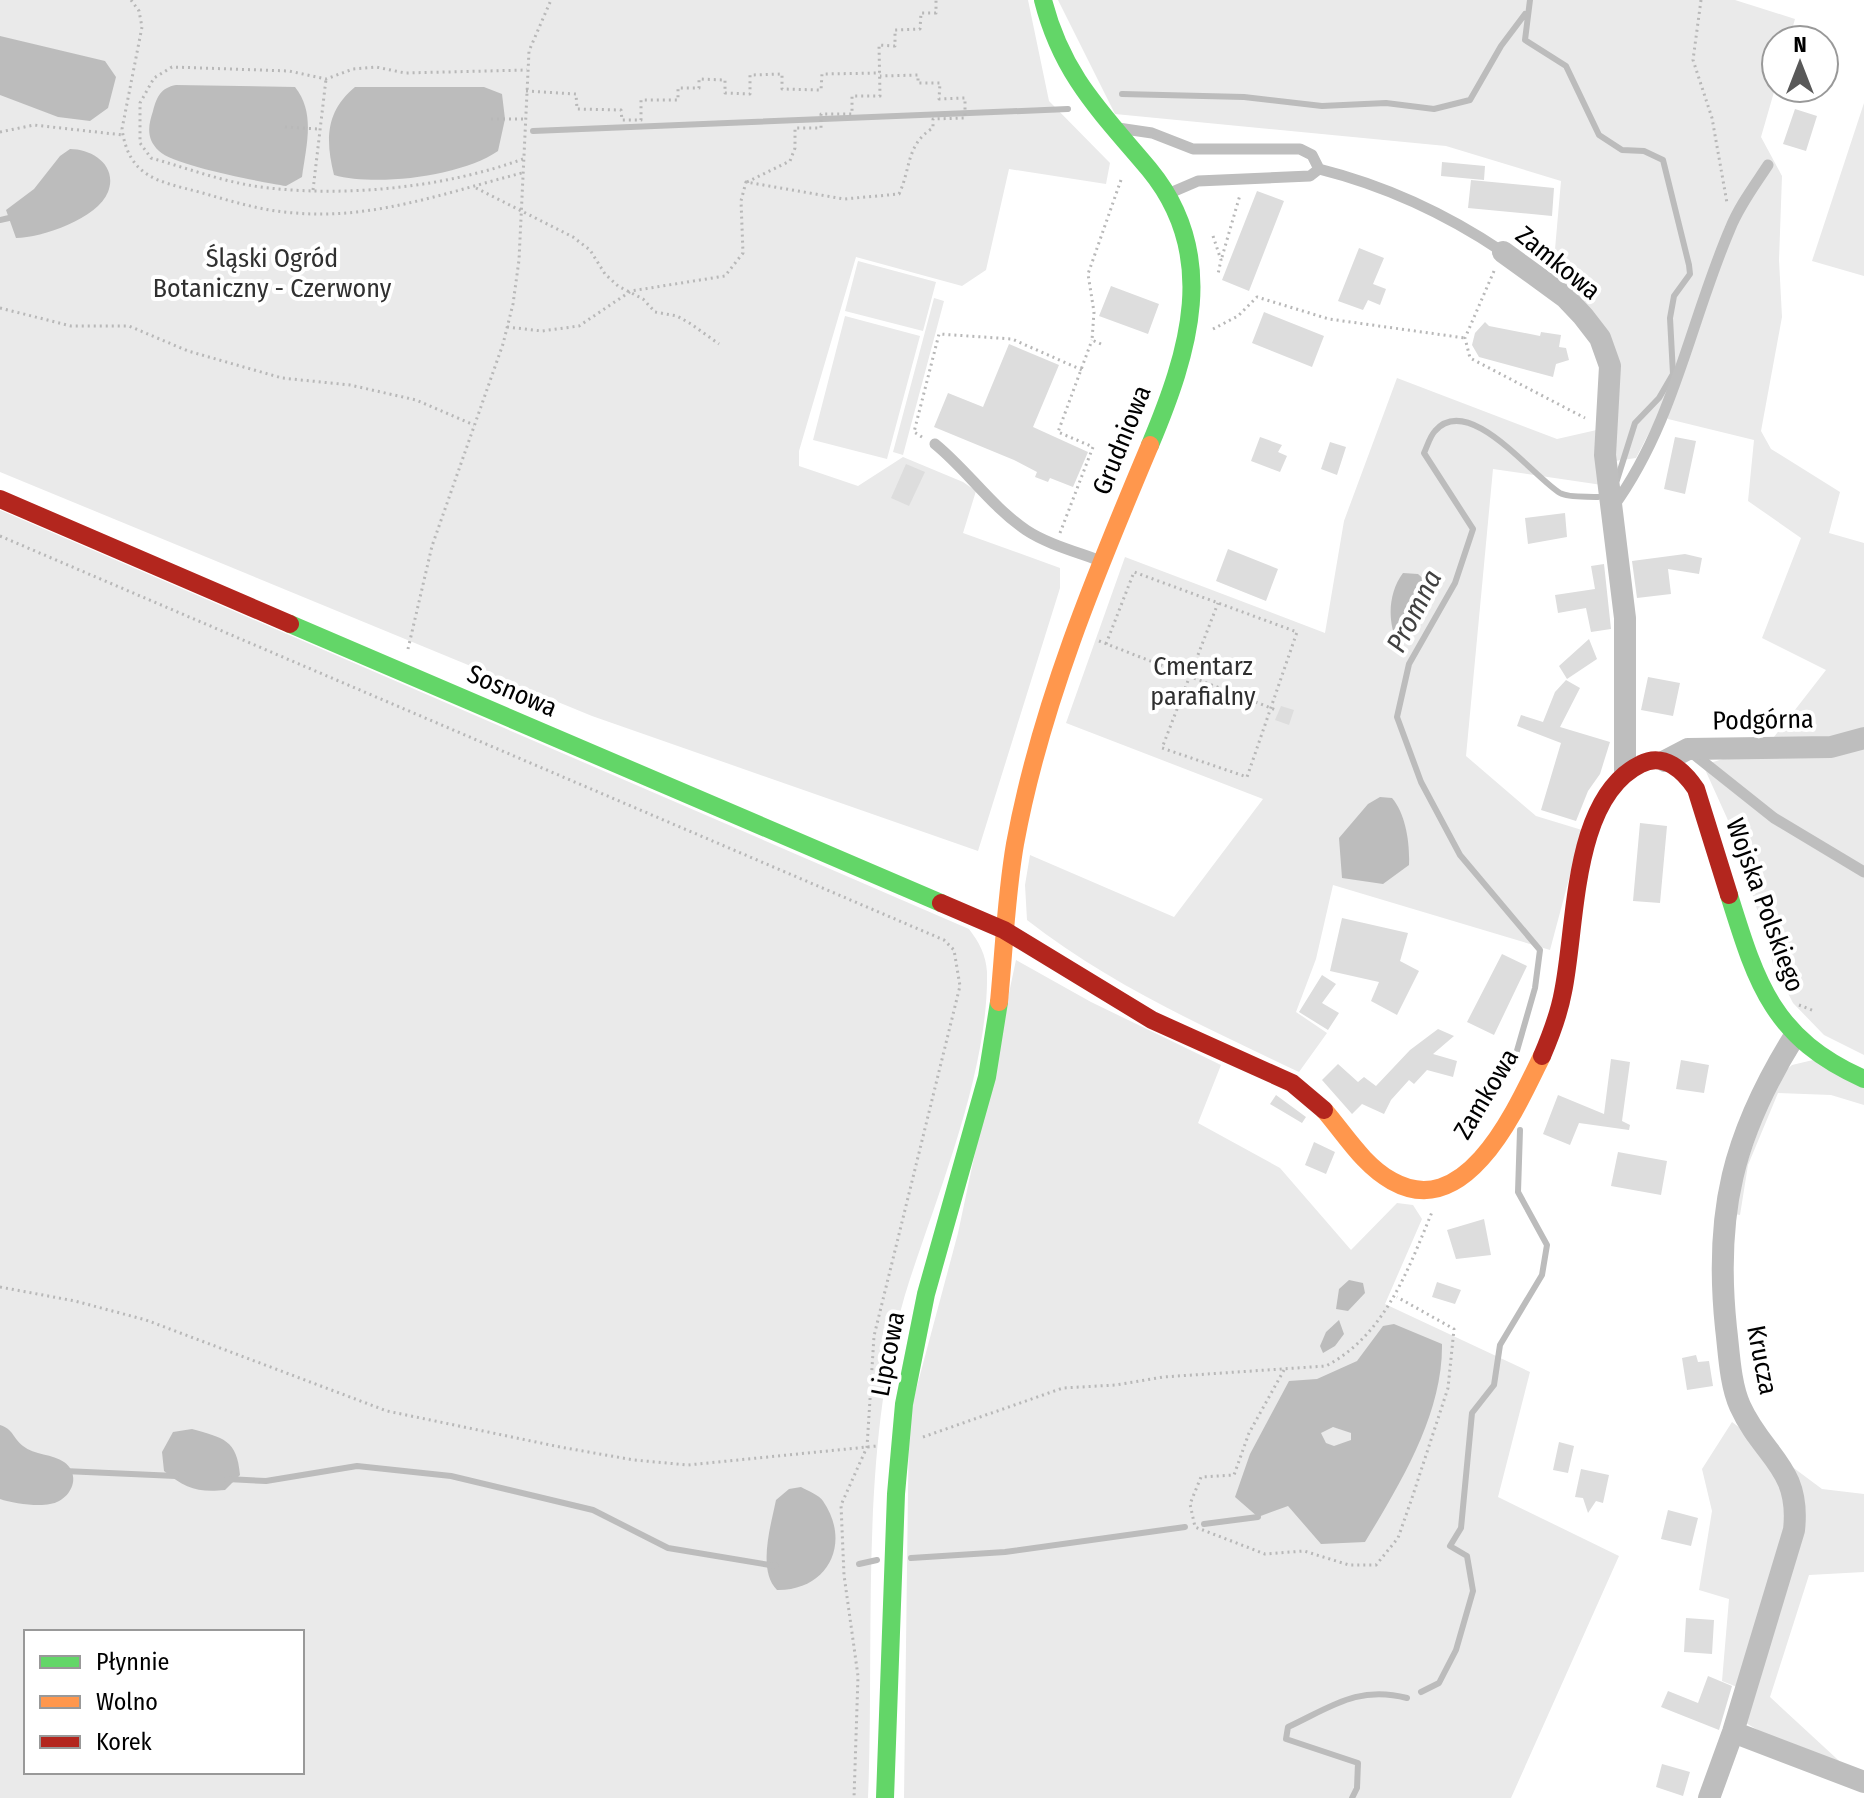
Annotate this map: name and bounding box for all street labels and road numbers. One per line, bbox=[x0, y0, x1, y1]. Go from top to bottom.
street label: Zamkowa bbox=[1510, 220, 1606, 306]
street label: Grudniowa bbox=[1086, 381, 1158, 499]
street label: Sosnowa bbox=[462, 658, 562, 724]
street label: Podgórna bbox=[1712, 704, 1814, 736]
street label: Wojska Polskiego bbox=[1719, 814, 1811, 996]
street label: Zamkowa bbox=[1447, 1043, 1525, 1145]
street label: Lipcowa bbox=[865, 1309, 911, 1399]
street label: Krucza bbox=[1740, 1323, 1784, 1397]

